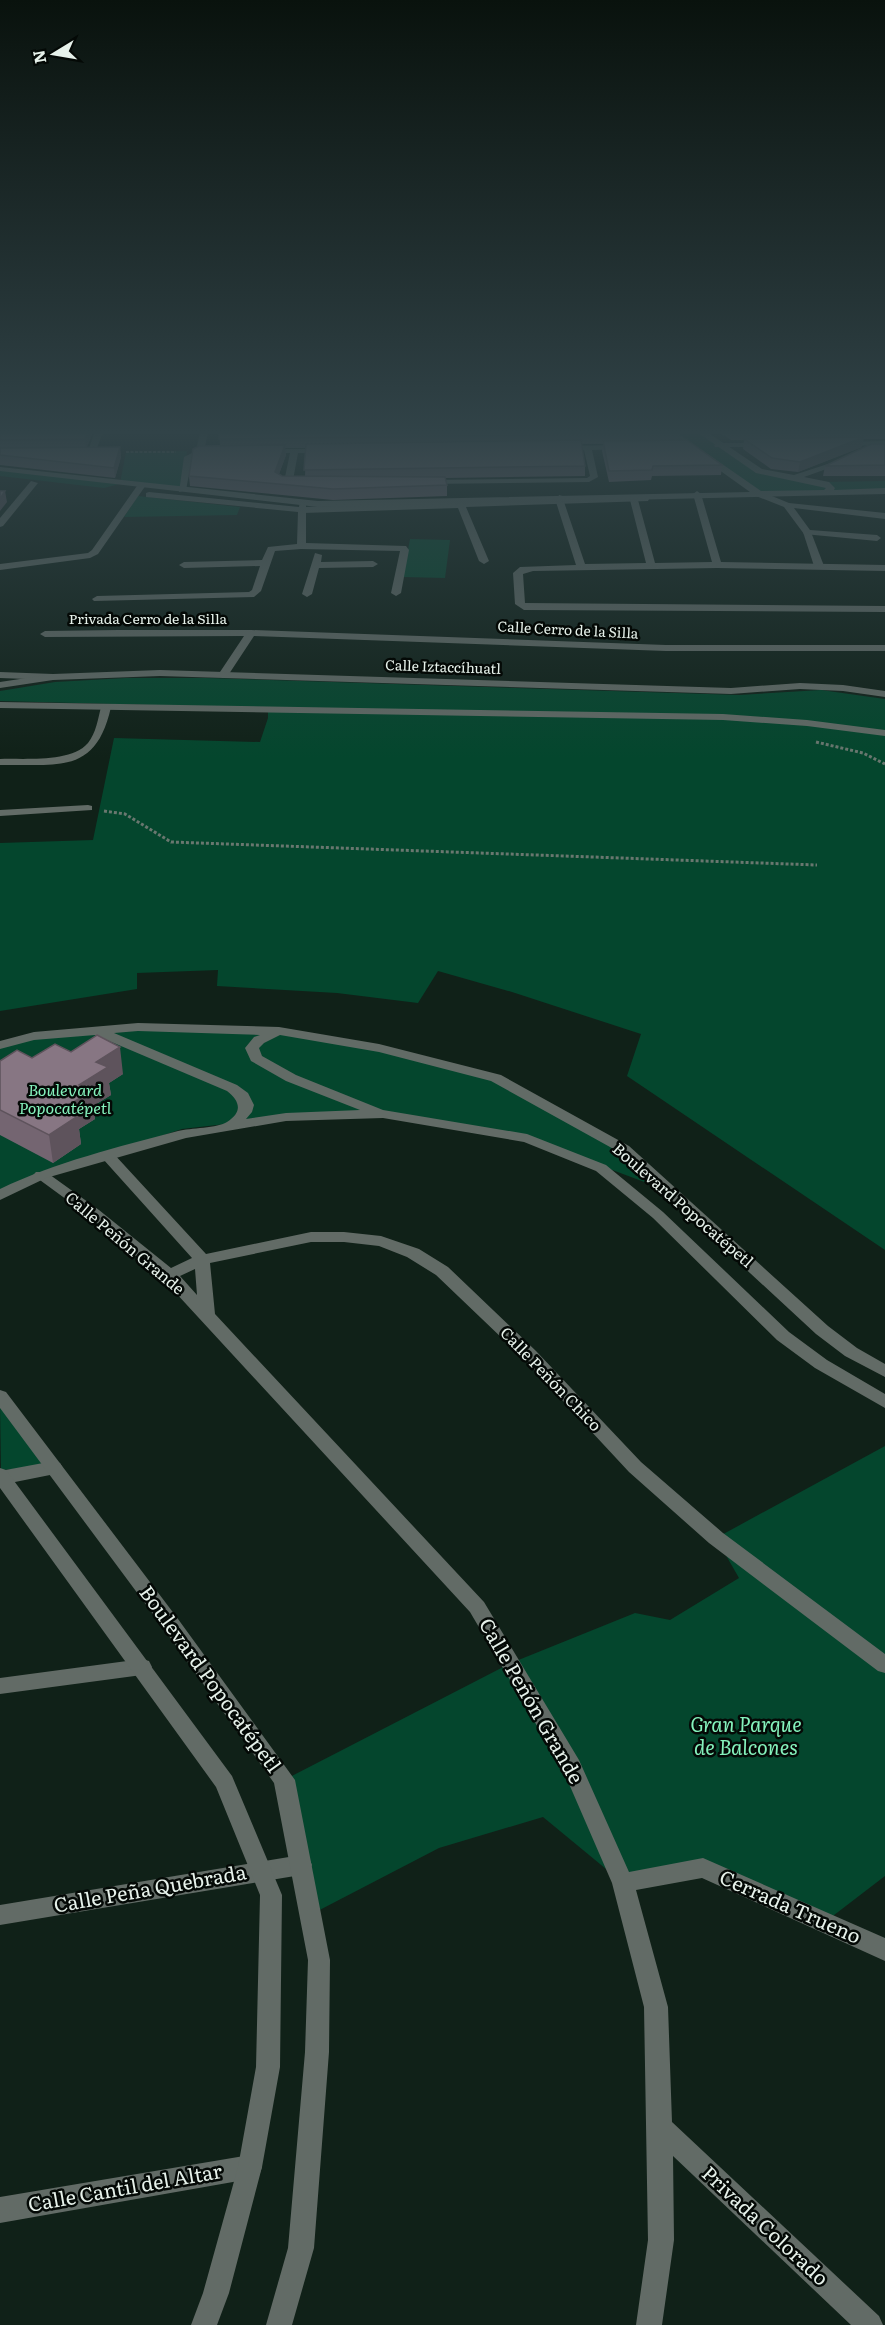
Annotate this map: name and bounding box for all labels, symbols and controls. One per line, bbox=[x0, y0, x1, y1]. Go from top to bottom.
north arrow bbox=[24, 24, 84, 84]
text: N bbox=[25, 48, 51, 66]
street label: Privada Cerro de la Silla bbox=[69, 608, 228, 628]
street label: Calle Cerro de la Silla bbox=[497, 615, 639, 643]
street label: Calle Iztaccíhuatl bbox=[385, 654, 502, 678]
park label: Boulevard Popocatépetl bbox=[19, 1077, 112, 1119]
street label: Boulevard Popocatépetl bbox=[608, 1136, 759, 1272]
street label: Calle Peñón Grande bbox=[61, 1185, 191, 1299]
street label: Calle Peñón Chico bbox=[495, 1321, 608, 1436]
street label: Boulevard Popocatépetl bbox=[133, 1578, 290, 1778]
street label: Calle Peñón Grande bbox=[473, 1612, 592, 1788]
park label: Gran Parque de Balcones bbox=[690, 1708, 802, 1761]
street label: Calle Peña Quebrada bbox=[51, 1855, 249, 1919]
street label: Cerrada Trueno bbox=[715, 1861, 866, 1950]
street label: Calle Cantil del Altar bbox=[25, 2154, 225, 2218]
street label: Privada Colorado bbox=[696, 2158, 837, 2291]

